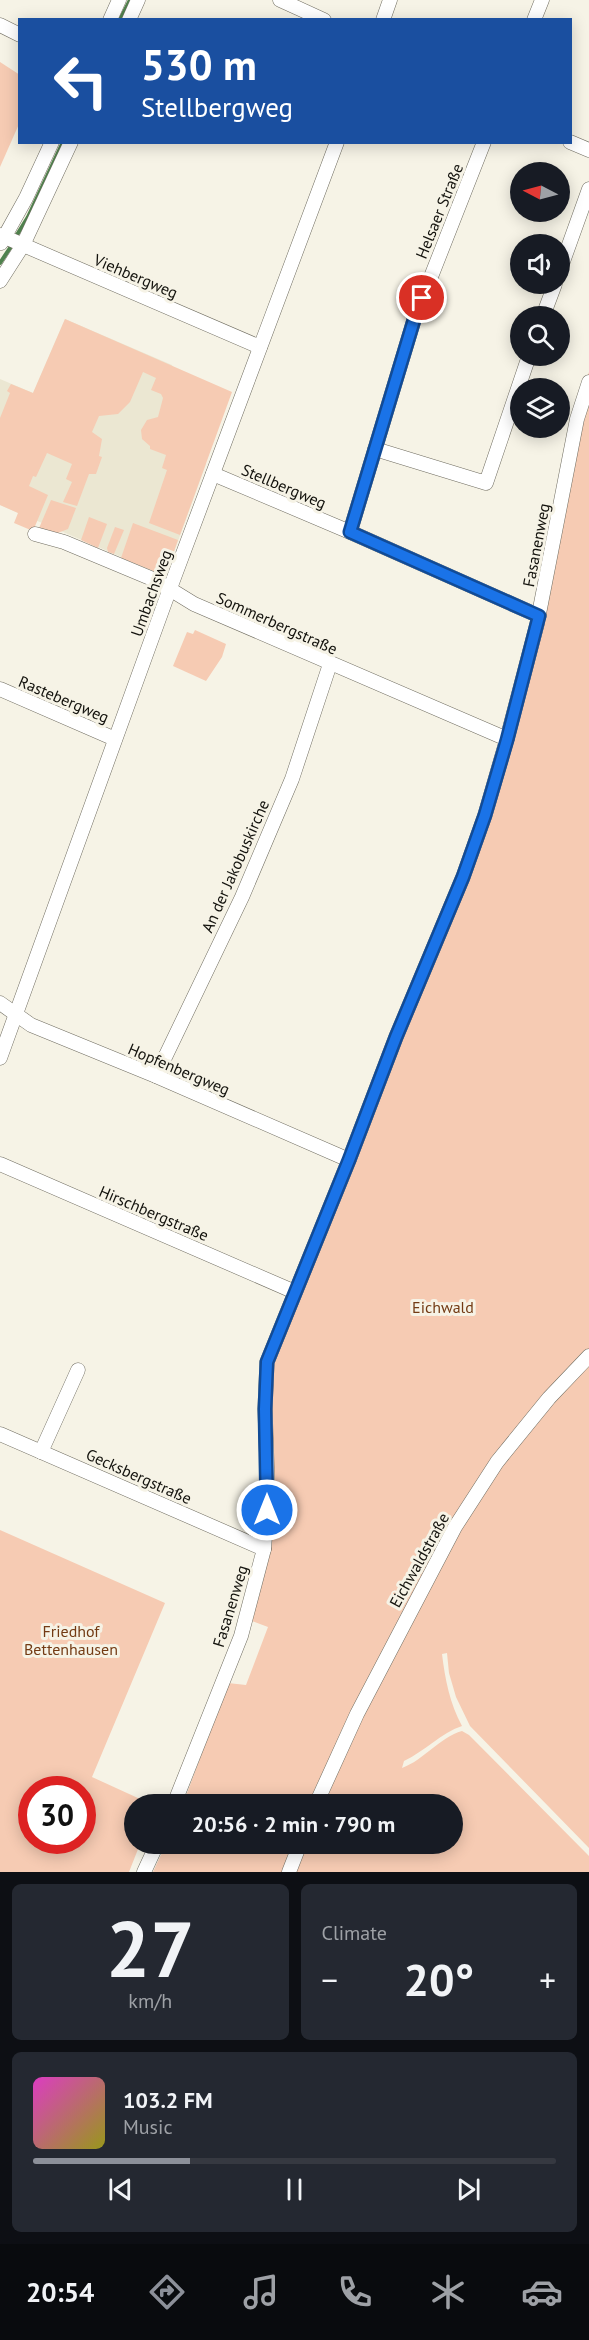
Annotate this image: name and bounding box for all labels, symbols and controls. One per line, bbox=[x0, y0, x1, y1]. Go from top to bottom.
text: 530 m bbox=[141, 37, 257, 92]
icon: left bbox=[42, 42, 120, 120]
text: Stellbergweg bbox=[141, 90, 293, 124]
street label: Helsaer Straße bbox=[411, 160, 467, 262]
north arrow bbox=[510, 162, 570, 222]
map controls bbox=[510, 162, 570, 438]
button: sound bbox=[510, 234, 570, 294]
street label: Viehbergweg bbox=[90, 249, 181, 303]
pin bbox=[396, 272, 447, 323]
icon: arrive bbox=[405, 281, 438, 314]
button: search bbox=[510, 306, 570, 366]
button: layers bbox=[510, 378, 570, 438]
street label: Stellbergweg bbox=[239, 459, 329, 513]
street label: Fasanenweg bbox=[518, 502, 554, 588]
street label: Umbachsweg bbox=[126, 547, 176, 639]
street label: Sommerbergstraße bbox=[213, 587, 341, 659]
street label: Rastebergweg bbox=[16, 671, 112, 727]
street label: An der Jakobuskirche bbox=[197, 797, 273, 935]
street label: Hopfenbergweg bbox=[125, 1039, 233, 1099]
street label: Hirschbergstraße bbox=[96, 1181, 212, 1245]
park label: Eichwald bbox=[412, 1297, 474, 1317]
street label: Gecksbergstraße bbox=[83, 1444, 195, 1508]
position arrow bbox=[235, 1478, 299, 1542]
street label: Eichwaldstraße bbox=[385, 1509, 453, 1611]
street label: Fasanenweg bbox=[208, 1563, 252, 1649]
park label: Friedhof Bettenhausen bbox=[24, 1621, 118, 1659]
speed limit sign: 30 bbox=[18, 1776, 96, 1854]
text: 20:56 · 2 min · 790 m bbox=[192, 1810, 395, 1838]
text: 27 bbox=[106, 1898, 194, 1999]
text: Climate bbox=[322, 1920, 387, 1946]
text: 20° bbox=[403, 1950, 474, 2008]
text: − bbox=[322, 1958, 338, 2001]
text: + bbox=[539, 1958, 556, 2001]
text: km/h bbox=[128, 1988, 172, 2014]
text: 103.2 FM bbox=[123, 2086, 213, 2114]
text: Music bbox=[123, 2114, 172, 2140]
icon: previous bbox=[104, 2173, 137, 2206]
icon: pause bbox=[278, 2173, 311, 2206]
icon: next bbox=[452, 2173, 485, 2206]
icon: directions bbox=[146, 2271, 188, 2313]
icon: music bbox=[240, 2271, 282, 2313]
icon: phone bbox=[334, 2271, 376, 2313]
icon: climate bbox=[427, 2271, 469, 2313]
icon: car bbox=[521, 2271, 563, 2313]
text: 20:54 bbox=[26, 2275, 94, 2309]

